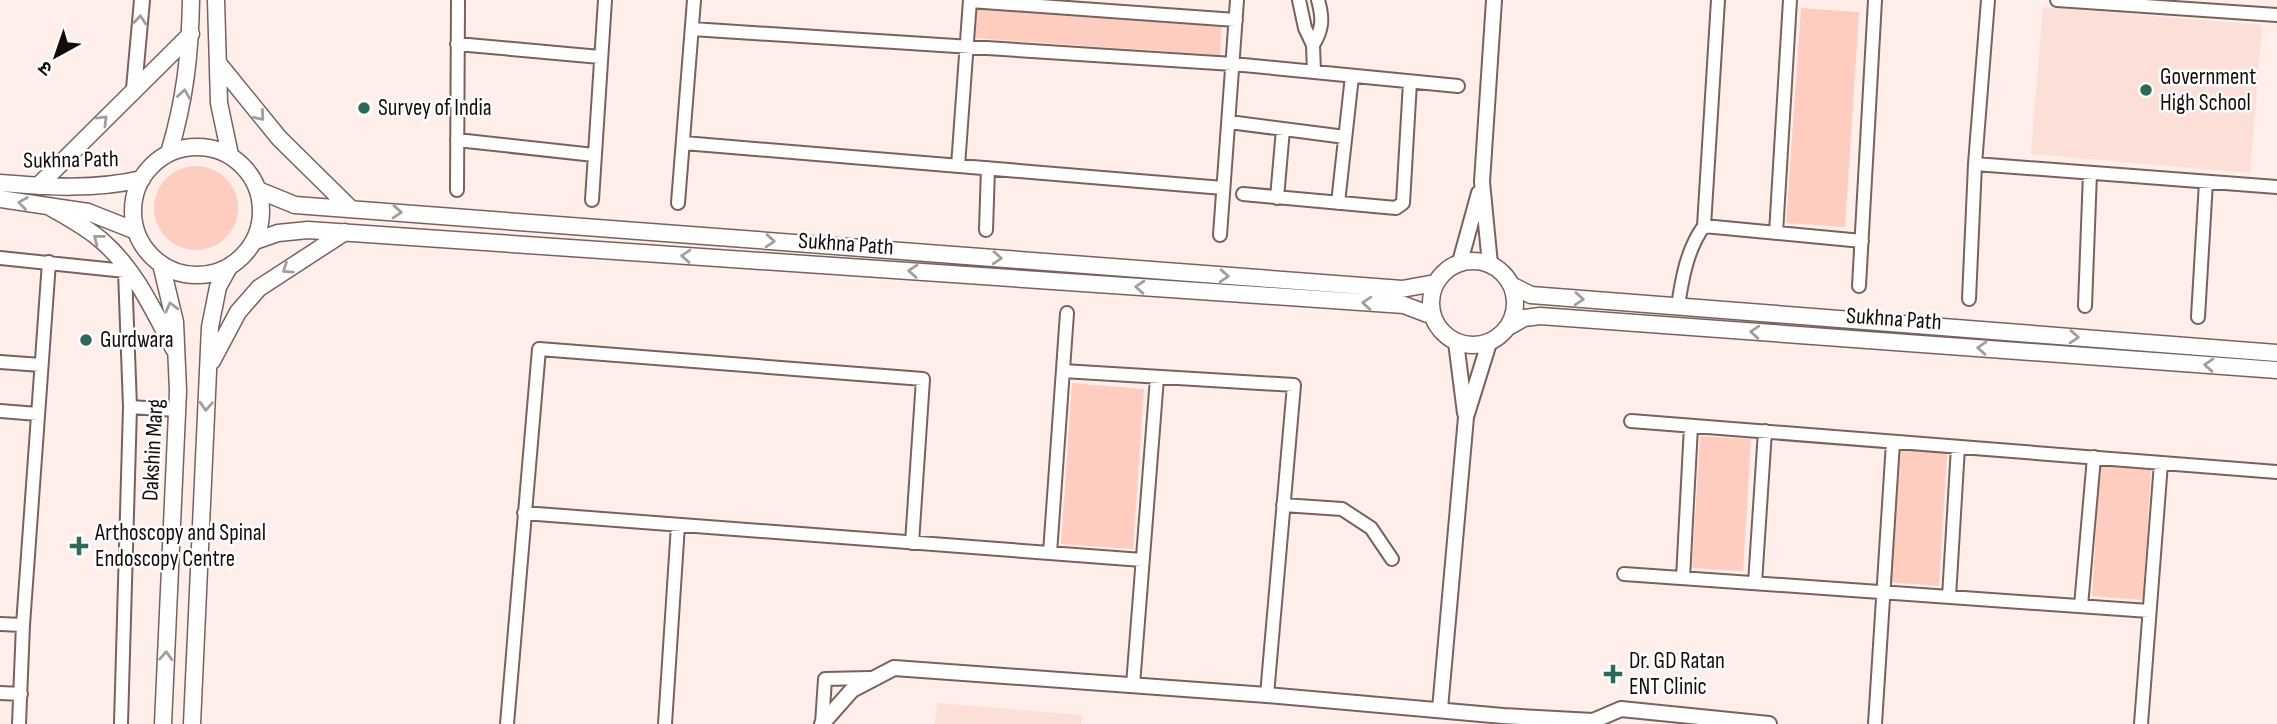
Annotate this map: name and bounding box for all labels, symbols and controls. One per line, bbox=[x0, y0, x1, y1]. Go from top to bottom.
one-way arrow bbox=[132, 14, 147, 25]
north arrow bbox=[21, 21, 91, 91]
text: उ bbox=[34, 55, 58, 80]
place label: Government High School bbox=[2160, 63, 2256, 117]
marker: Government High School bbox=[2138, 82, 2154, 98]
one-way arrow bbox=[176, 89, 191, 100]
place label: Survey of India bbox=[378, 94, 492, 122]
marker: Survey of India bbox=[356, 100, 372, 116]
one-way arrow bbox=[252, 108, 264, 121]
one-way arrow bbox=[95, 116, 107, 128]
street label: Sukhna Path bbox=[23, 145, 119, 175]
one-way arrow bbox=[17, 195, 29, 210]
one-way arrow bbox=[392, 204, 403, 219]
street label: Sukhna Path bbox=[797, 227, 895, 261]
one-way arrow bbox=[765, 233, 776, 248]
one-way arrow bbox=[93, 234, 105, 247]
one-way arrow bbox=[680, 249, 691, 264]
one-way arrow bbox=[992, 250, 1003, 265]
one-way arrow bbox=[282, 260, 295, 273]
one-way arrow bbox=[907, 264, 918, 279]
one-way arrow bbox=[1219, 268, 1230, 283]
one-way arrow bbox=[1134, 280, 1145, 295]
one-way arrow bbox=[1573, 291, 1584, 306]
one-way arrow bbox=[1361, 296, 1372, 311]
one-way arrow bbox=[165, 301, 180, 313]
street label: Sukhna Path bbox=[1845, 302, 1943, 336]
one-way arrow bbox=[1749, 325, 1760, 340]
place label: Gurdwara bbox=[100, 326, 174, 354]
one-way arrow bbox=[2069, 329, 2080, 344]
marker: Gurdwara bbox=[78, 332, 94, 348]
one-way arrow bbox=[1976, 341, 1987, 356]
one-way arrow bbox=[2203, 358, 2214, 373]
street label: Dakshin Marg bbox=[136, 398, 170, 502]
one-way arrow bbox=[199, 401, 214, 412]
place label: Arthoscopy and Spinal Endoscopy Centre bbox=[94, 519, 266, 573]
marker: Arthoscopy and Spinal Endoscopy Centre bbox=[69, 536, 89, 556]
place label: Dr. GD Ratan ENT Clinic bbox=[1629, 647, 1725, 701]
one-way arrow bbox=[159, 650, 174, 661]
marker: Dr. GD Ratan ENT Clinic bbox=[1603, 664, 1623, 684]

